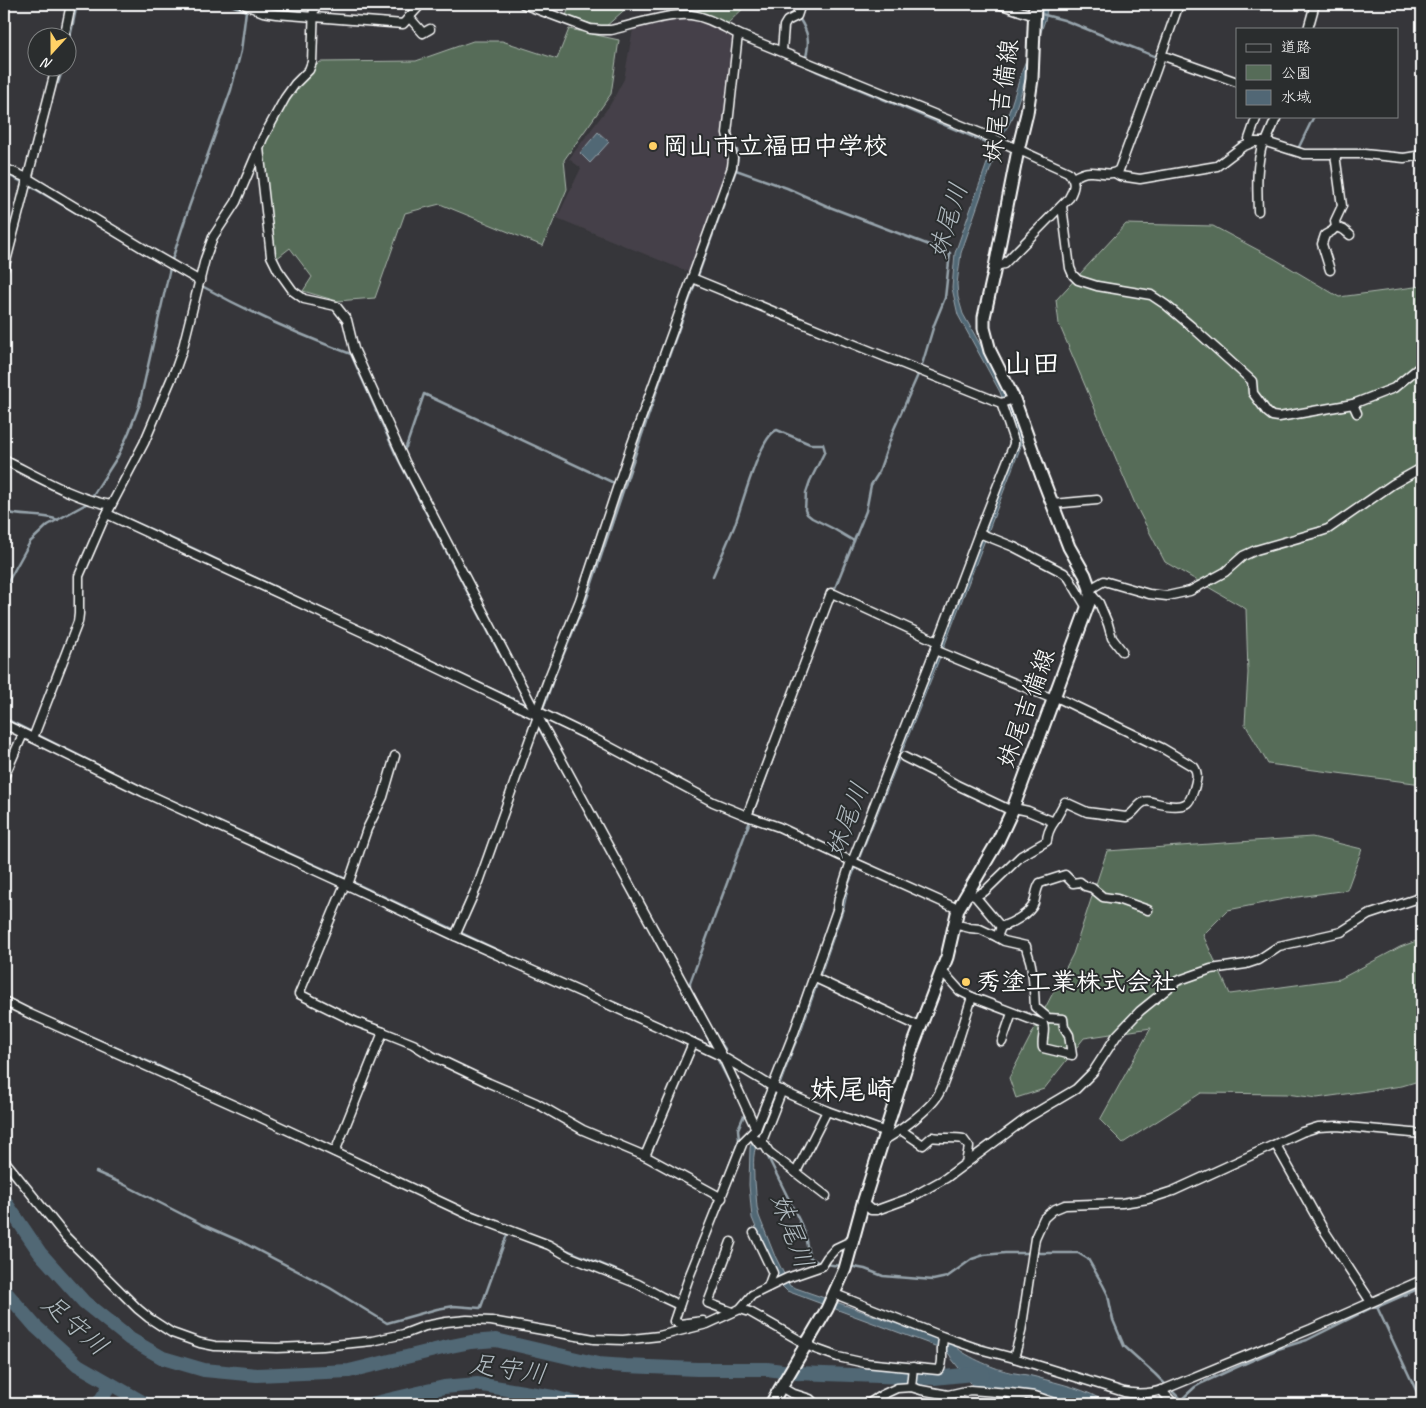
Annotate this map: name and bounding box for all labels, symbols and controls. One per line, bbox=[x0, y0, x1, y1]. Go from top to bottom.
north arrow bbox=[28, 28, 78, 78]
legend bbox=[1236, 28, 1398, 118]
street label: 妹尾吉備線 bbox=[976, 37, 1026, 165]
text: 道路 bbox=[1281, 38, 1311, 57]
text: N bbox=[38, 53, 55, 73]
text: 公園 bbox=[1281, 64, 1311, 83]
text: 水域 bbox=[1281, 88, 1311, 107]
place label: 岡山市立福田中学校 bbox=[663, 130, 888, 162]
marker: 岡山市立福田中学校 bbox=[647, 140, 659, 152]
water label: 妹尾川 bbox=[921, 179, 975, 263]
district label: 山田 bbox=[1004, 346, 1060, 381]
street label: 妹尾吉備線 bbox=[990, 644, 1062, 772]
water label: 妹尾川 bbox=[818, 778, 876, 862]
place label: 秀塗工業株式会社 bbox=[976, 966, 1176, 998]
marker: 秀塗工業株式会社 bbox=[960, 976, 972, 988]
district label: 妹尾崎 bbox=[810, 1072, 894, 1107]
water label: 妹尾川 bbox=[763, 1189, 821, 1273]
water label: 足守川 bbox=[35, 1287, 115, 1363]
water label: 足守川 bbox=[467, 1347, 549, 1391]

